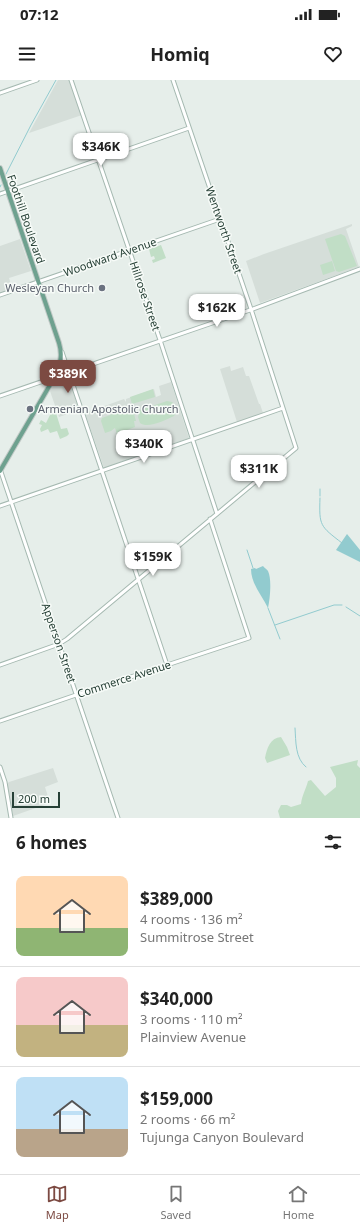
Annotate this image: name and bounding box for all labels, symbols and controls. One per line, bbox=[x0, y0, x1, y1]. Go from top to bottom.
text: 07:12 bbox=[20, 4, 59, 24]
text: Homiq bbox=[150, 42, 210, 66]
icon: menu bbox=[16, 43, 38, 65]
icon: heart bbox=[322, 43, 344, 65]
pin: $346K bbox=[73, 133, 129, 167]
text: $346K bbox=[82, 137, 120, 155]
street label: Foothill Boulevard bbox=[4, 172, 49, 265]
street label: Wentworth Street bbox=[203, 184, 246, 275]
street label: Woodward Avenue bbox=[61, 234, 158, 279]
street label: Hillrose Street bbox=[127, 259, 164, 333]
place label: Wesleyan Church bbox=[5, 280, 94, 295]
marker: Wesleyan Church bbox=[97, 283, 107, 293]
pin: $162K bbox=[189, 294, 245, 328]
text: $162K bbox=[198, 298, 236, 316]
pin: $389K bbox=[40, 360, 96, 394]
text: $389K bbox=[49, 364, 87, 382]
place label: Armenian Apostolic Church bbox=[38, 401, 179, 416]
marker: Armenian Apostolic Church bbox=[25, 404, 35, 414]
pin: $340K bbox=[116, 430, 172, 464]
text: $340K bbox=[125, 434, 163, 452]
pin: $311K bbox=[231, 455, 287, 489]
text: $311K bbox=[240, 459, 278, 477]
pin: $159K bbox=[125, 543, 181, 577]
text: $159K bbox=[134, 547, 172, 565]
street label: Apperson Street bbox=[39, 601, 80, 685]
street label: Commerce Avenue bbox=[75, 656, 173, 701]
scale bar bbox=[12, 790, 60, 809]
text: 200 m bbox=[18, 791, 50, 806]
text: 6 homes bbox=[16, 831, 87, 854]
icon: filters bbox=[322, 831, 344, 853]
text: $389,000 bbox=[140, 887, 213, 910]
icon: home bbox=[48, 892, 96, 940]
text: 4 rooms · 136 m² bbox=[140, 910, 243, 928]
text: Summitrose Street bbox=[140, 928, 254, 946]
text: $340,000 bbox=[140, 987, 213, 1010]
icon: home bbox=[48, 993, 96, 1041]
text: 3 rooms · 110 m² bbox=[140, 1010, 243, 1028]
text: Plainview Avenue bbox=[140, 1028, 246, 1046]
text: $159,000 bbox=[140, 1087, 213, 1110]
icon: home bbox=[48, 1093, 96, 1141]
text: 2 rooms · 66 m² bbox=[140, 1110, 235, 1128]
text: Tujunga Canyon Boulevard bbox=[140, 1128, 304, 1146]
tab: Map bbox=[46, 1183, 69, 1222]
tab: Saved bbox=[160, 1183, 191, 1222]
tab: Home bbox=[283, 1183, 314, 1222]

